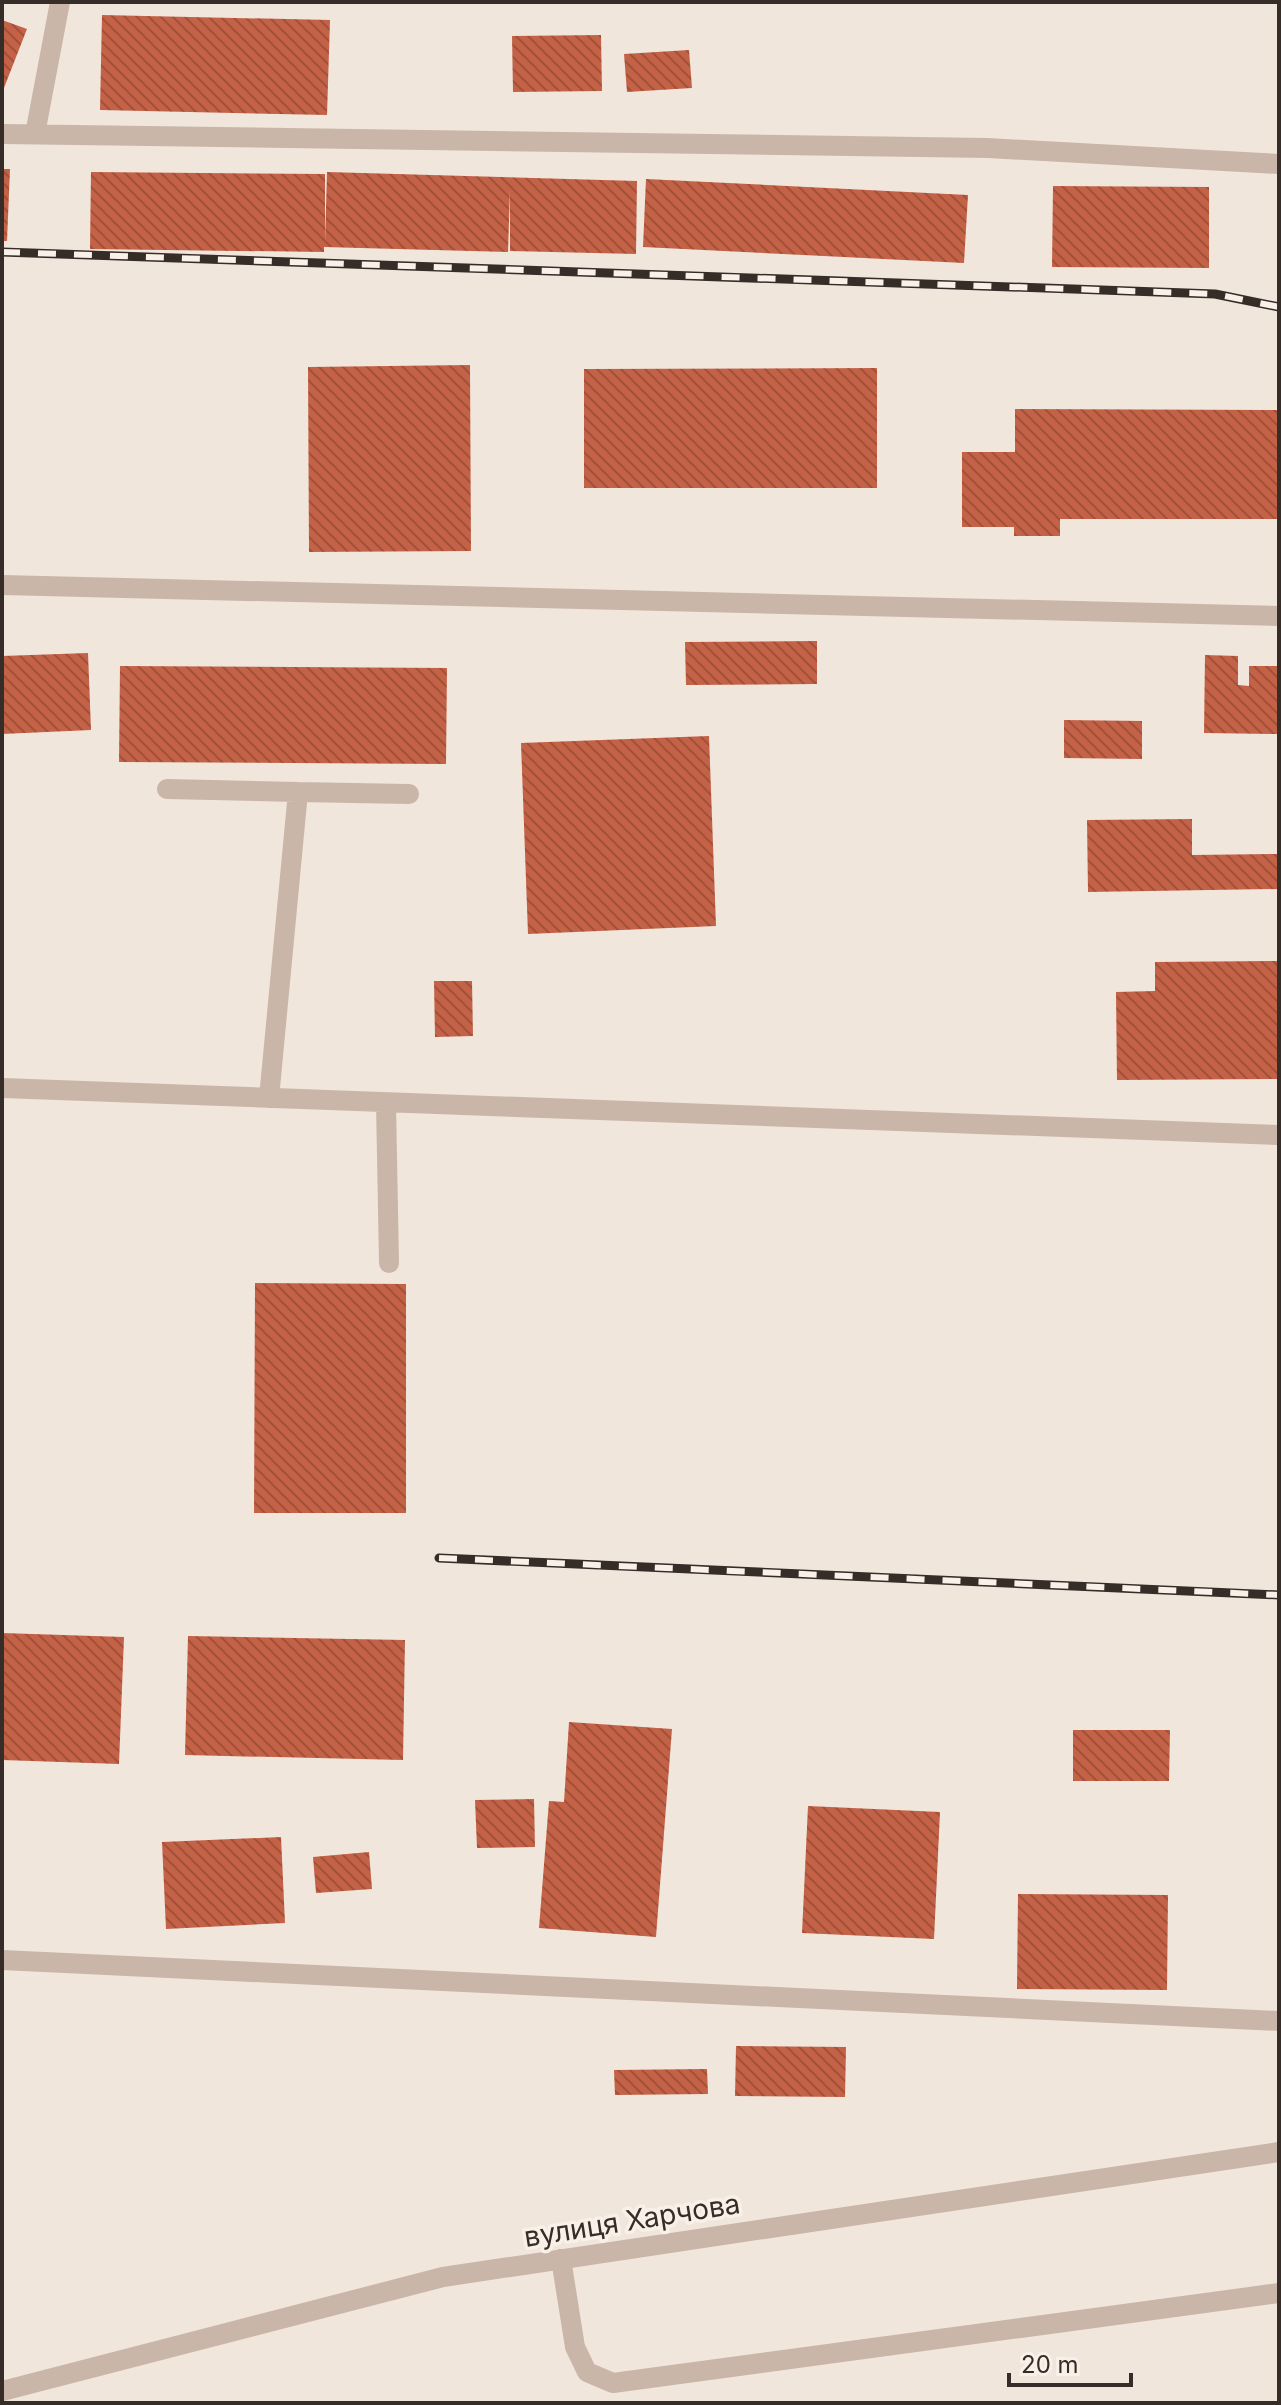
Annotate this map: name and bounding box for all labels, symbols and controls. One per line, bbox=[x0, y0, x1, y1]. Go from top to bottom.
street label: вулиця Харчова bbox=[522, 2186, 742, 2254]
scale bar bbox=[1009, 2337, 1131, 2387]
text: 20 m bbox=[1021, 2350, 1079, 2379]

